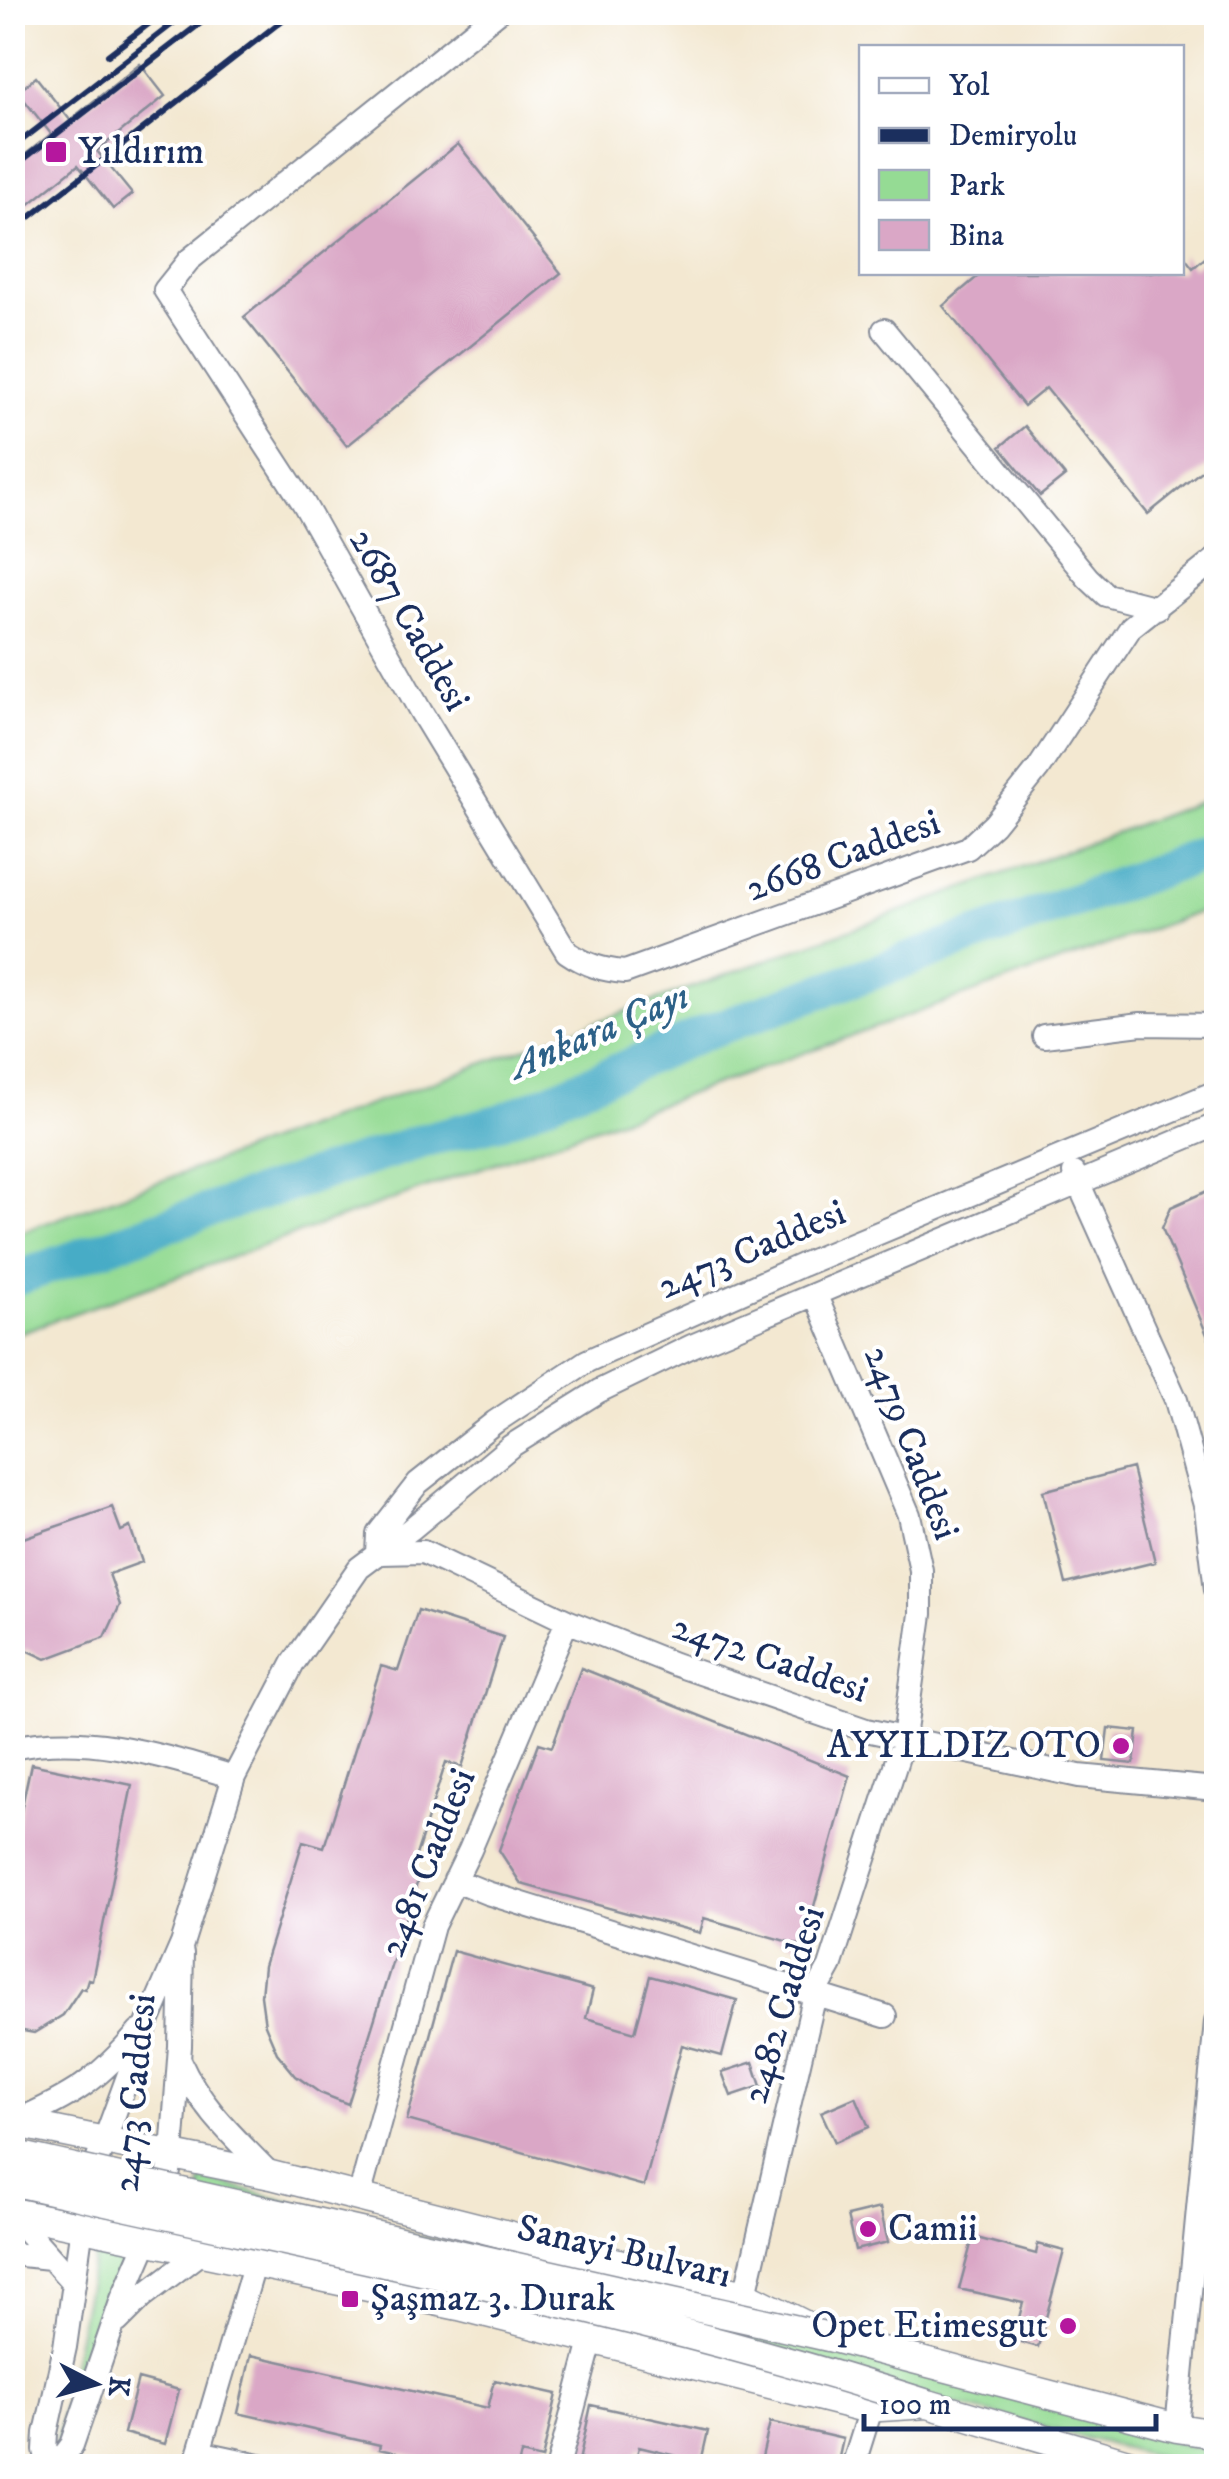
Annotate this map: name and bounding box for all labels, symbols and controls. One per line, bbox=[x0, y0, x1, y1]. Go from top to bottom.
legend bbox=[859, 45, 1184, 275]
text: Yol bbox=[949, 68, 990, 105]
text: Demiryolu bbox=[949, 118, 1077, 155]
place label: Yıldırım bbox=[78, 128, 204, 176]
marker: Yıldırım bbox=[43, 139, 69, 165]
text: Park bbox=[949, 168, 1005, 205]
text: Bina bbox=[949, 218, 1004, 255]
street label: 2687 Caddesi bbox=[337, 520, 481, 720]
street label: 2668 Caddesi bbox=[739, 799, 947, 913]
water label: Ankara Çayı bbox=[499, 972, 697, 1094]
street label: 2473 Caddesi bbox=[651, 1189, 853, 1311]
street label: 2479 Caddesi bbox=[852, 1339, 970, 1547]
street label: 2472 Caddesi bbox=[666, 1603, 874, 1715]
place label: AYYILDIZ OTO bbox=[827, 1722, 1101, 1770]
marker: AYYILDIZ OTO bbox=[1110, 1735, 1132, 1757]
street label: 2481 Caddesi bbox=[368, 1762, 488, 1964]
street label: 2482 Caddesi bbox=[731, 1900, 837, 2110]
street label: 2473 Caddesi bbox=[102, 1992, 168, 2194]
street label: Sanayi Bulvarı bbox=[512, 2204, 736, 2300]
place label: Camii bbox=[888, 2205, 978, 2253]
marker: Camii bbox=[857, 2218, 879, 2240]
place label: Şaşmaz 3. Durak bbox=[370, 2275, 615, 2323]
marker: Şaşmaz 3. Durak bbox=[339, 2288, 361, 2310]
place label: Opet Etimesgut bbox=[811, 2302, 1048, 2350]
marker: Opet Etimesgut bbox=[1057, 2315, 1079, 2337]
north arrow bbox=[45, 2334, 145, 2434]
scale bar bbox=[864, 2369, 1156, 2431]
text: K bbox=[100, 2375, 137, 2399]
text: 100 m bbox=[879, 2387, 951, 2424]

